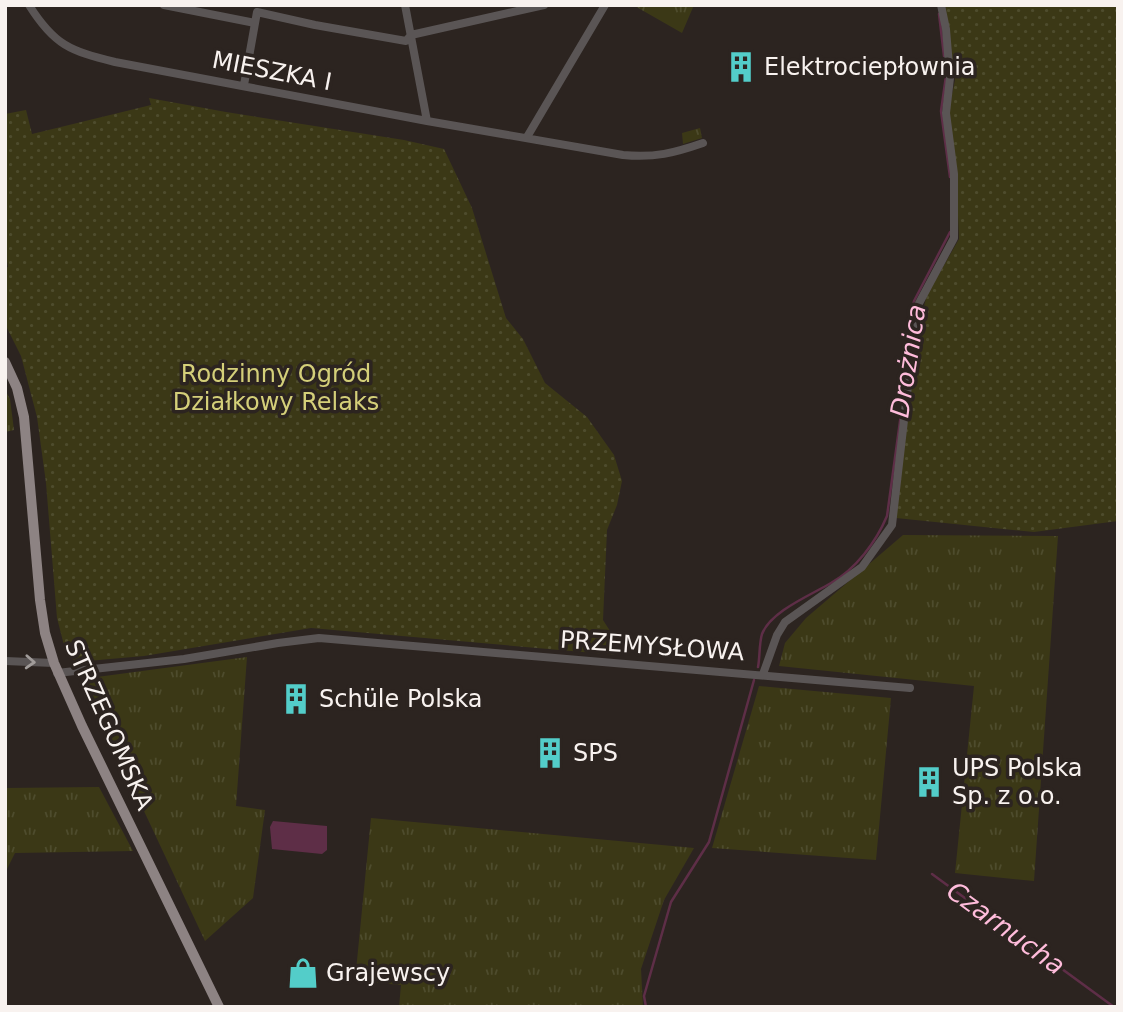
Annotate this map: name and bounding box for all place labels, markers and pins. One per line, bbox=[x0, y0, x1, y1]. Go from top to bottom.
building icon: Elektrociepłownia bbox=[724, 50, 758, 84]
place label: Elektrociepłownia bbox=[764, 53, 976, 81]
building icon: Schüle Polska bbox=[279, 682, 313, 716]
place label: Schüle Polska bbox=[319, 685, 483, 713]
building icon: SPS bbox=[533, 736, 567, 770]
place label: SPS bbox=[573, 739, 618, 767]
place label: UPS Polska Sp. z o.o. bbox=[952, 754, 1083, 810]
building icon: UPS Polska Sp. z o.o. bbox=[912, 765, 946, 799]
shop icon: Grajewscy bbox=[286, 956, 320, 990]
place label: Grajewscy bbox=[326, 959, 450, 987]

